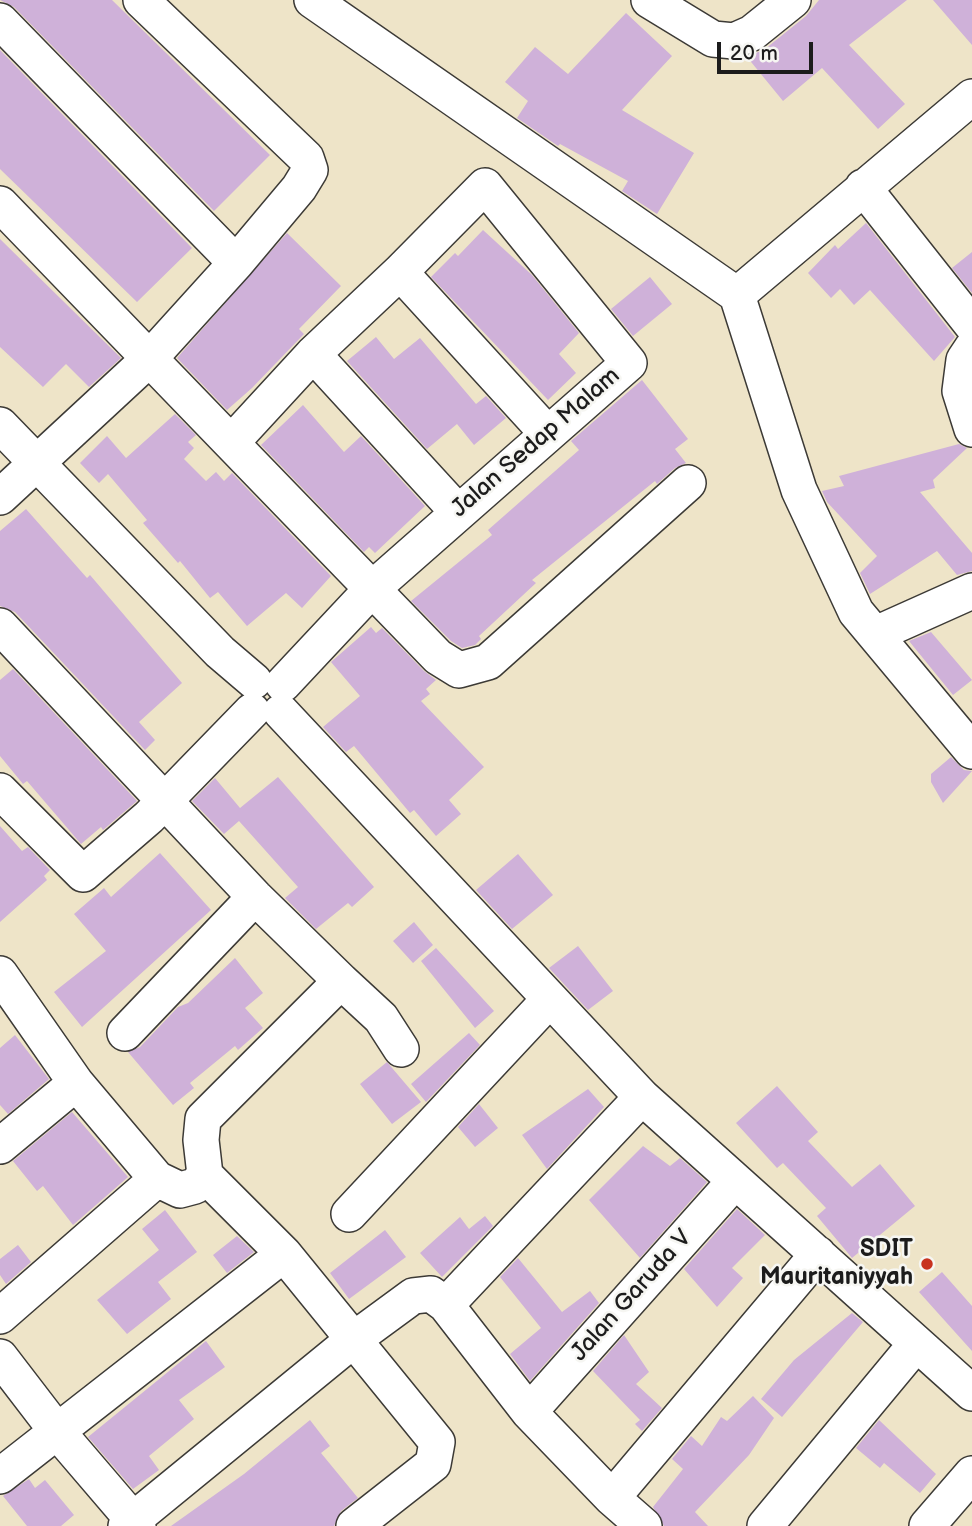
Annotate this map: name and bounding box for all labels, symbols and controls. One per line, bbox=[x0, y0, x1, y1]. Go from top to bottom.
scale bar bbox=[720, 28, 816, 72]
text: 20 m bbox=[730, 41, 778, 66]
street label: Jalan Sedap Malam bbox=[446, 362, 626, 524]
street label: Jalan Garuda V bbox=[566, 1224, 698, 1368]
place label: SDIT Mauritaniyyah bbox=[760, 1236, 913, 1292]
marker: SDIT Mauritaniyyah bbox=[919, 1256, 935, 1272]

